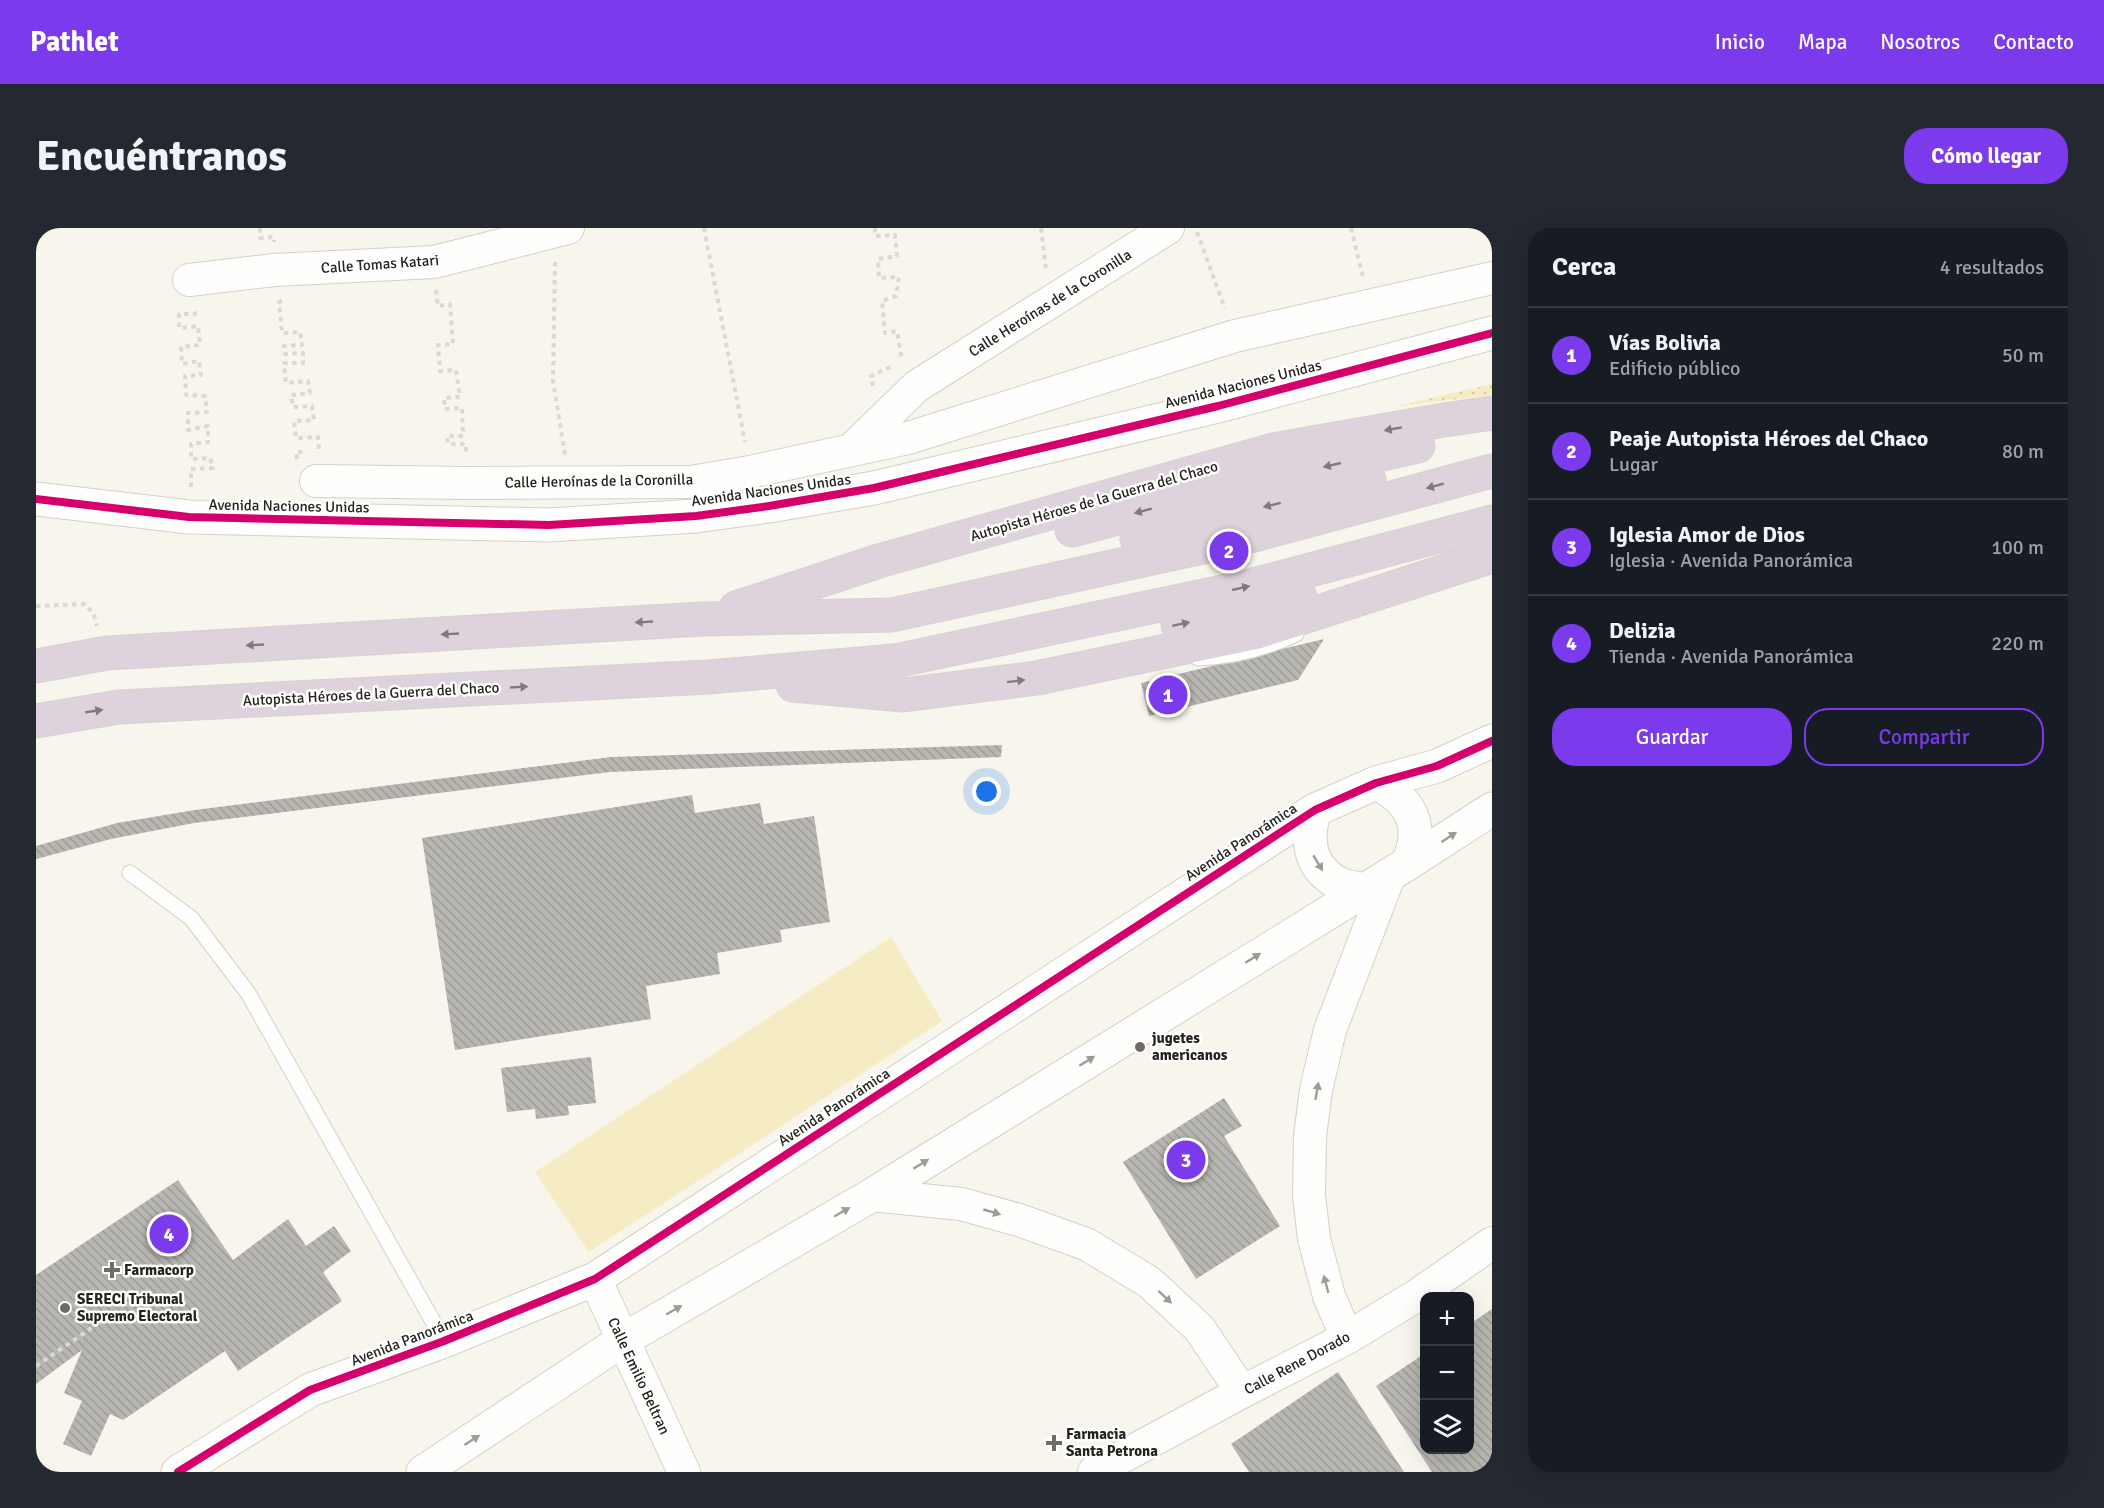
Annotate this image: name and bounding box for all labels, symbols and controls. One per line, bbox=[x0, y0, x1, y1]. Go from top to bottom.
text: Pathlet bbox=[30, 25, 119, 59]
text: Inicio bbox=[1715, 29, 1765, 55]
text: Mapa bbox=[1798, 29, 1847, 55]
text: Nosotros bbox=[1880, 29, 1960, 55]
text: Contacto bbox=[1993, 29, 2074, 55]
button: Cómo llegar bbox=[1904, 128, 2068, 184]
text: Encuéntranos bbox=[36, 131, 287, 182]
street label: Calle Heroínas de la Coronilla bbox=[965, 245, 1135, 361]
street label: Calle Tomas Katari bbox=[320, 251, 440, 277]
text: Cerca bbox=[1552, 251, 1616, 283]
text: 4 resultados bbox=[1940, 255, 2044, 280]
text: Vías Bolivia bbox=[1609, 329, 1721, 356]
text: 1 bbox=[1566, 343, 1577, 368]
text: 50 m bbox=[2002, 343, 2044, 368]
street label: Avenida Naciones Unidas bbox=[1163, 356, 1324, 412]
text: Edificio público bbox=[1609, 356, 1740, 381]
one-way arrow bbox=[1383, 425, 1402, 434]
text: Peaje Autopista Héroes del Chaco bbox=[1609, 425, 1928, 452]
text: 2 bbox=[1566, 439, 1577, 464]
text: 80 m bbox=[2002, 439, 2044, 464]
text: Lugar bbox=[1609, 452, 1658, 477]
street label: Autopista Héroes de la Guerra del Chaco bbox=[968, 457, 1220, 545]
one-way arrow bbox=[1322, 461, 1341, 470]
street label: Calle Heroínas de la Coronilla bbox=[505, 470, 693, 492]
street label: Avenida Naciones Unidas bbox=[690, 470, 852, 510]
one-way arrow bbox=[1426, 482, 1444, 491]
street label: Avenida Naciones Unidas bbox=[208, 496, 370, 516]
one-way arrow bbox=[1263, 501, 1281, 510]
one-way arrow bbox=[1134, 507, 1152, 516]
text: Iglesia Amor de Dios bbox=[1609, 521, 1805, 548]
pin: 2 bbox=[1210, 528, 1248, 574]
text: 3 bbox=[1566, 535, 1577, 560]
text: 100 m bbox=[1991, 535, 2044, 560]
text: Iglesia · Avenida Panorámica bbox=[1609, 548, 1853, 573]
one-way arrow bbox=[1232, 582, 1250, 592]
text: Delizia bbox=[1609, 617, 1676, 644]
one-way arrow bbox=[635, 618, 654, 627]
one-way arrow bbox=[1172, 619, 1191, 628]
one-way arrow bbox=[440, 629, 459, 638]
text: 4 bbox=[1566, 631, 1577, 656]
text: 220 m bbox=[1991, 631, 2044, 656]
one-way arrow bbox=[245, 640, 264, 649]
text: Tienda · Avenida Panorámica bbox=[1609, 644, 1854, 669]
pin: 1 bbox=[1148, 672, 1188, 718]
one-way arrow bbox=[1007, 676, 1026, 685]
street label: Autopista Héroes de la Guerra del Chaco bbox=[242, 678, 500, 710]
one-way arrow bbox=[509, 682, 528, 691]
one-way arrow bbox=[84, 706, 103, 715]
button: Guardar bbox=[1552, 708, 1792, 766]
button: Compartir bbox=[1804, 708, 2044, 766]
your location bbox=[972, 777, 1001, 806]
street label: Avenida Panorámica bbox=[1182, 799, 1300, 885]
one-way arrow bbox=[1441, 831, 1458, 842]
one-way arrow bbox=[1313, 855, 1324, 871]
one-way arrow bbox=[1245, 953, 1261, 964]
place label: jugetes americanos bbox=[1152, 1029, 1228, 1064]
marker: jugetes americanos bbox=[1133, 1040, 1147, 1054]
one-way arrow bbox=[1079, 1056, 1095, 1067]
street label: Avenida Panorámica bbox=[775, 1064, 893, 1150]
one-way arrow bbox=[1312, 1081, 1321, 1100]
pin: 3 bbox=[1166, 1138, 1206, 1182]
one-way arrow bbox=[913, 1159, 930, 1170]
one-way arrow bbox=[834, 1207, 851, 1217]
one-way arrow bbox=[982, 1208, 1001, 1218]
pin: 4 bbox=[150, 1212, 188, 1256]
place label: Farmacorp bbox=[124, 1261, 194, 1279]
marker: Farmacorp bbox=[105, 1263, 119, 1277]
one-way arrow bbox=[1320, 1275, 1330, 1293]
place label: SERECI Tribunal Supremo Electoral bbox=[77, 1290, 198, 1325]
one-way arrow bbox=[1157, 1290, 1172, 1303]
map controls bbox=[1420, 1292, 1474, 1454]
button: + bbox=[1420, 1292, 1474, 1346]
marker: SERECI Tribunal Supremo Electoral bbox=[58, 1301, 72, 1315]
one-way arrow bbox=[666, 1305, 683, 1315]
street label: Avenida Panorámica bbox=[348, 1306, 476, 1370]
street label: Calle Emilio Beltran bbox=[604, 1315, 674, 1437]
street label: Calle Rene Dorado bbox=[1241, 1327, 1353, 1399]
button: − bbox=[1420, 1346, 1474, 1400]
button: layers bbox=[1420, 1400, 1474, 1454]
place label: Farmacia Santa Petrona bbox=[1066, 1425, 1158, 1460]
one-way arrow bbox=[464, 1435, 480, 1446]
marker: Farmacia Santa Petrona bbox=[1047, 1436, 1061, 1450]

